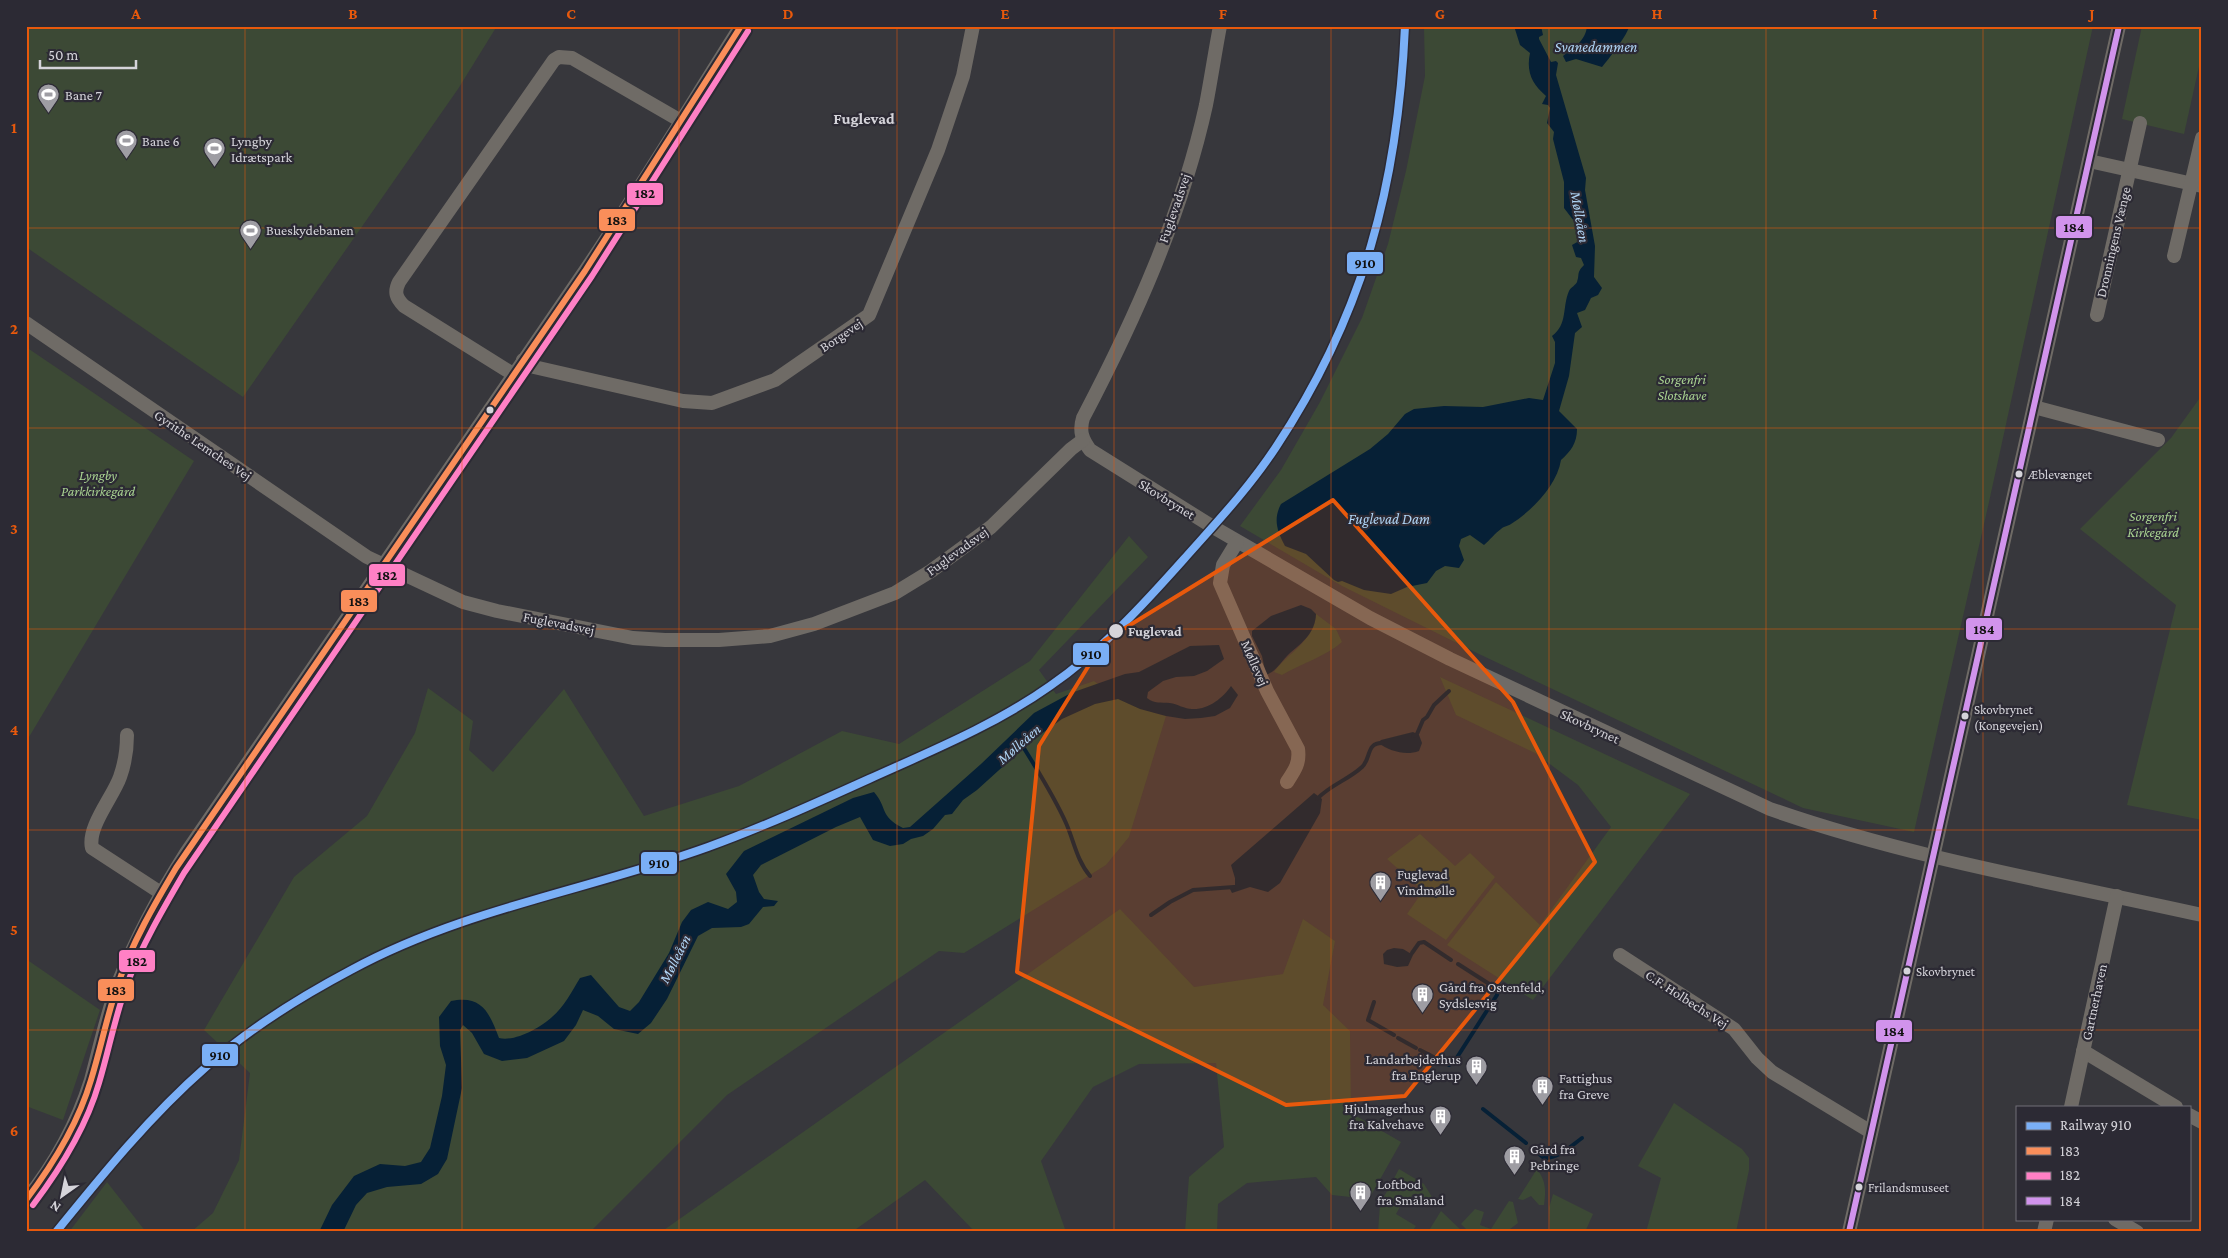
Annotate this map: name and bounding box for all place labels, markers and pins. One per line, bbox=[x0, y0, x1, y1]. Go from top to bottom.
sports icon: Bane 7 bbox=[37, 83, 61, 114]
place label: Bane 7 bbox=[65, 87, 102, 103]
sports icon: Bane 6 bbox=[114, 129, 138, 160]
place label: Bane 6 bbox=[142, 133, 180, 149]
place label: Lyngby Idrætspark bbox=[231, 133, 293, 165]
sports icon: Lyngby Idrætspark bbox=[203, 137, 227, 168]
sports icon: Bueskydebanen bbox=[238, 218, 262, 249]
place label: Bueskydebanen bbox=[266, 222, 354, 238]
unlabelled marker bbox=[485, 405, 495, 415]
place label: Æblevænget bbox=[2027, 467, 2093, 482]
marker: Æblevænget bbox=[2014, 469, 2024, 479]
marker: Fuglevad bbox=[1107, 622, 1125, 640]
place label: Fuglevad bbox=[1128, 623, 1182, 639]
place label: Skovbrynet (Kongevejen) bbox=[1974, 702, 2043, 734]
marker: Skovbrynet (Kongevejen) bbox=[1960, 711, 1970, 721]
place label: Fuglevad Vindmølle bbox=[1397, 866, 1455, 898]
building icon: Fuglevad Vindmølle bbox=[1369, 870, 1393, 901]
place label: Skovbrynet bbox=[1916, 964, 1976, 979]
marker: Skovbrynet bbox=[1902, 966, 1912, 976]
place label: Gård fra Ostenfeld, Sydslesvig bbox=[1439, 979, 1545, 1011]
building icon: Gård fra Ostenfeld, Sydslesvig bbox=[1411, 983, 1435, 1014]
place label: Landarbejderhus fra Englerup bbox=[1366, 1051, 1461, 1083]
building icon: Landarbejderhus fra Englerup bbox=[1465, 1055, 1489, 1086]
place label: Fattighus fra Greve bbox=[1559, 1070, 1612, 1102]
building icon: Fattighus fra Greve bbox=[1531, 1074, 1555, 1105]
place label: Hjulmagerhus fra Kalvehave bbox=[1344, 1100, 1424, 1132]
building icon: Hjulmagerhus fra Kalvehave bbox=[1428, 1104, 1452, 1135]
place label: Gård fra Pebringe bbox=[1530, 1141, 1579, 1173]
building icon: Gård fra Pebringe bbox=[1502, 1145, 1526, 1176]
place label: Loftbod fra Småland bbox=[1377, 1176, 1445, 1208]
building icon: Loftbod fra Småland bbox=[1349, 1180, 1373, 1211]
place label: Frilandsmuseet bbox=[1868, 1180, 1950, 1195]
marker: Frilandsmuseet bbox=[1854, 1182, 1864, 1192]

